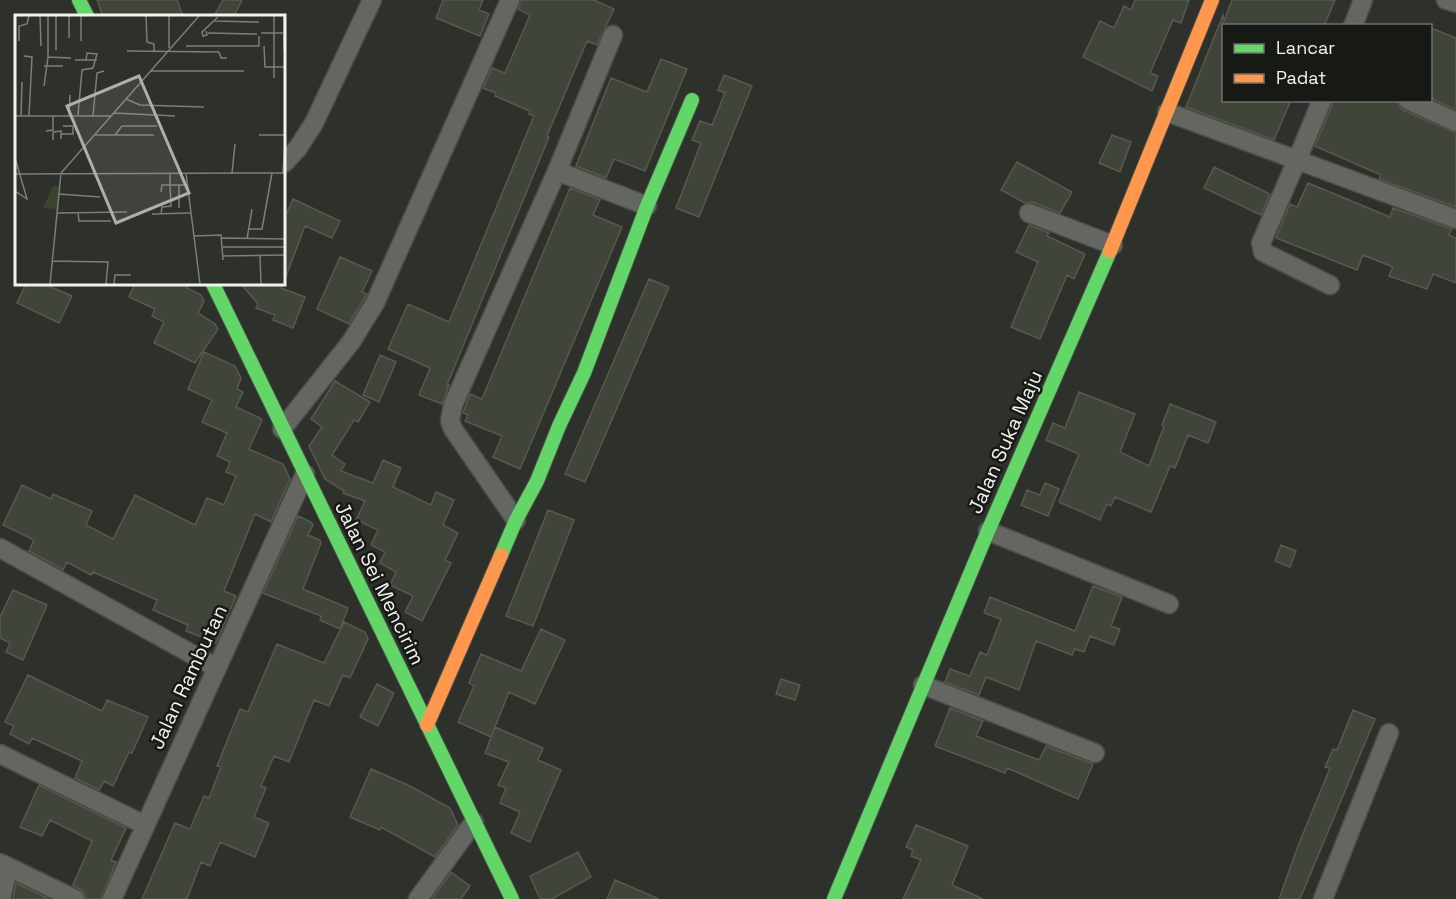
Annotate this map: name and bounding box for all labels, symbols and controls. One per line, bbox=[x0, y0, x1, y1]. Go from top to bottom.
inset map bbox=[15, 15, 285, 285]
legend bbox=[1222, 24, 1432, 102]
text: Lancar bbox=[1276, 36, 1335, 59]
text: Padat bbox=[1276, 66, 1326, 89]
street label: Jalan Suka Maju bbox=[962, 366, 1048, 518]
street label: Jalan Sei Mencirim bbox=[329, 497, 431, 669]
street label: Jalan Rambutan bbox=[143, 601, 233, 753]

